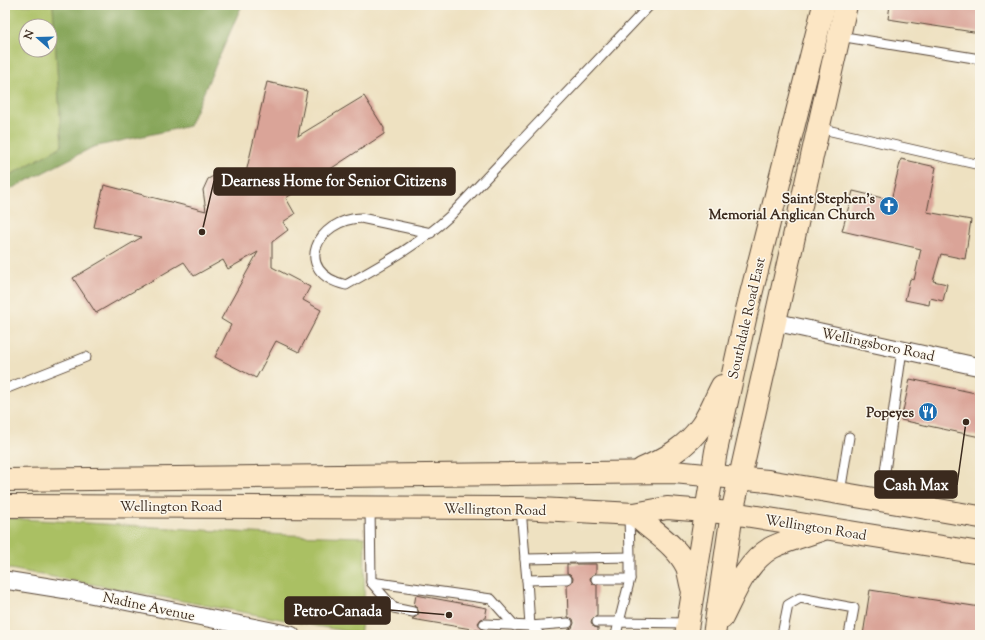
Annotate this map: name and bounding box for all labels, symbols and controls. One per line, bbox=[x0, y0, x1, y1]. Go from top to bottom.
north arrow bbox=[18, 18, 58, 58]
text: N bbox=[20, 28, 39, 43]
callout: Dearness Home for Senior Citizens bbox=[214, 168, 455, 195]
text: Dearness Home for Senior Citizens bbox=[221, 172, 447, 193]
place label: Saint Stephen's Memorial Anglican Church bbox=[709, 190, 876, 226]
church icon: Saint Stephen's Memorial Anglican Church bbox=[878, 195, 900, 217]
street label: Southdale Road East bbox=[724, 255, 772, 381]
street label: Wellingsboro Road bbox=[819, 324, 936, 368]
restaurant icon: Popeyes bbox=[917, 401, 939, 423]
place label: Popeyes bbox=[866, 404, 914, 424]
callout: Cash Max bbox=[875, 471, 957, 498]
text: Cash Max bbox=[883, 476, 950, 497]
street label: Wellington Road bbox=[120, 498, 222, 518]
street label: Wellington Road bbox=[444, 500, 546, 522]
street label: Wellington Road bbox=[763, 511, 868, 547]
street label: Nadine Avenue bbox=[101, 588, 196, 627]
callout: Petro-Canada bbox=[285, 597, 390, 624]
text: Petro-Canada bbox=[294, 602, 382, 623]

